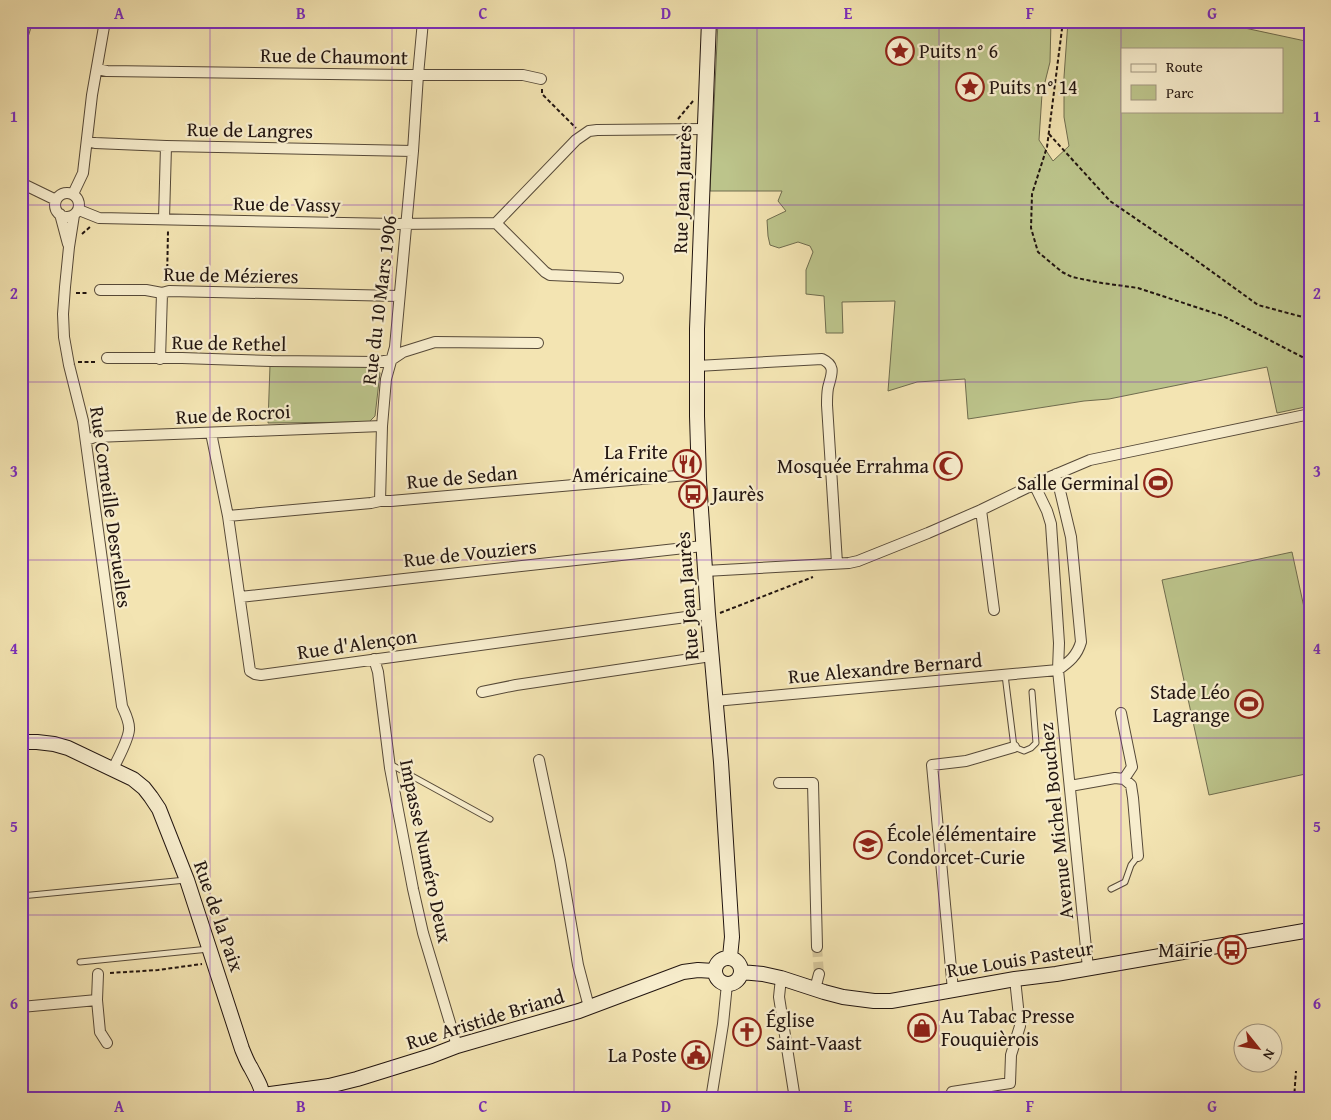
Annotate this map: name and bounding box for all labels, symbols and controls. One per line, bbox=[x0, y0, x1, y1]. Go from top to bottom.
text: A bbox=[114, 1, 125, 25]
text: B bbox=[296, 1, 306, 25]
text: C bbox=[478, 1, 488, 25]
text: D bbox=[661, 1, 671, 25]
text: E bbox=[844, 1, 853, 25]
text: F bbox=[1026, 1, 1034, 25]
text: G bbox=[1207, 1, 1217, 25]
place icon: Puits n° 6 bbox=[885, 36, 915, 66]
place label: Puits n° 6 bbox=[919, 36, 998, 65]
street label: Rue de Chaumont bbox=[260, 40, 408, 71]
legend bbox=[1121, 48, 1284, 112]
text: Route bbox=[1166, 56, 1203, 77]
place icon: Puits n° 14 bbox=[955, 72, 985, 102]
place label: Puits n° 14 bbox=[989, 72, 1078, 101]
text: Parc bbox=[1166, 82, 1194, 103]
text: 1 bbox=[10, 104, 18, 128]
text: 1 bbox=[1313, 104, 1321, 128]
street label: Rue de Langres bbox=[187, 114, 313, 145]
street label: Rue Jean Jaurès bbox=[665, 124, 698, 254]
street label: Rue de Vassy bbox=[233, 188, 341, 219]
street label: Rue du 10 Mars 1906 bbox=[354, 213, 403, 386]
street label: Rue de Mézieres bbox=[163, 259, 299, 290]
text: 2 bbox=[10, 281, 18, 305]
text: 2 bbox=[1313, 281, 1321, 305]
street label: Rue de Rethel bbox=[171, 327, 287, 358]
street label: Rue de Rocroi bbox=[175, 396, 292, 431]
street label: Rue Corneille Desruelles bbox=[83, 404, 140, 610]
place label: La Frite Américaine bbox=[572, 437, 668, 489]
restaurant icon: La Frite Américaine bbox=[672, 449, 702, 479]
place label: Mosquée Errahma bbox=[777, 451, 930, 480]
mosque icon: Mosquée Errahma bbox=[933, 451, 963, 481]
street label: Rue de Sedan bbox=[405, 457, 519, 496]
text: 3 bbox=[10, 459, 18, 483]
text: 3 bbox=[1313, 459, 1321, 483]
place label: Salle Germinal bbox=[1017, 468, 1139, 497]
sports icon: Salle Germinal bbox=[1143, 468, 1173, 498]
bus stop icon: Jaurès bbox=[678, 479, 708, 509]
place label: Jaurès bbox=[709, 479, 764, 508]
street label: Rue de Vouziers bbox=[402, 531, 538, 574]
street label: Rue Jean Jaurès bbox=[668, 531, 705, 661]
street label: Rue d'Alençon bbox=[295, 621, 419, 666]
text: 4 bbox=[10, 636, 18, 660]
text: 4 bbox=[1313, 636, 1321, 660]
street label: Rue Alexandre Bernard bbox=[787, 645, 983, 690]
place label: Stade Léo Lagrange bbox=[1150, 677, 1230, 729]
sports icon: Stade Léo Lagrange bbox=[1234, 689, 1264, 719]
street label: Avenue Michel Bouchez bbox=[1031, 721, 1080, 921]
street label: Impasse Numéro Deux bbox=[393, 756, 460, 946]
text: 5 bbox=[10, 814, 18, 838]
text: 5 bbox=[1313, 814, 1321, 838]
place label: École élémentaire Condorcet-Curie bbox=[887, 819, 1036, 871]
school or university icon: École élémentaire Condorcet-Curie bbox=[853, 830, 883, 860]
street label: Rue de la Paix bbox=[187, 856, 252, 976]
street label: Rue Louis Pasteur bbox=[944, 933, 1096, 984]
place label: Mairie bbox=[1158, 935, 1213, 964]
bus stop icon: Mairie bbox=[1217, 935, 1247, 965]
street label: Rue Aristide Briand bbox=[402, 981, 568, 1056]
text: 6 bbox=[10, 991, 18, 1015]
text: 6 bbox=[1313, 991, 1321, 1015]
place label: Au Tabac Presse Fouquièrois bbox=[941, 1001, 1075, 1053]
place label: Église Saint-Vaast bbox=[766, 1005, 862, 1057]
shop icon: Au Tabac Presse Fouquièrois bbox=[907, 1013, 937, 1043]
church icon: Église Saint-Vaast bbox=[732, 1017, 762, 1047]
north arrow bbox=[1234, 1022, 1284, 1072]
place label: La Poste bbox=[608, 1040, 677, 1069]
public building icon: La Poste bbox=[681, 1040, 711, 1070]
text: N bbox=[1258, 1045, 1280, 1064]
text: A bbox=[114, 1094, 125, 1118]
text: B bbox=[296, 1094, 306, 1118]
text: C bbox=[478, 1094, 488, 1118]
text: D bbox=[661, 1094, 671, 1118]
text: E bbox=[844, 1094, 853, 1118]
text: F bbox=[1026, 1094, 1034, 1118]
text: G bbox=[1207, 1094, 1217, 1118]

